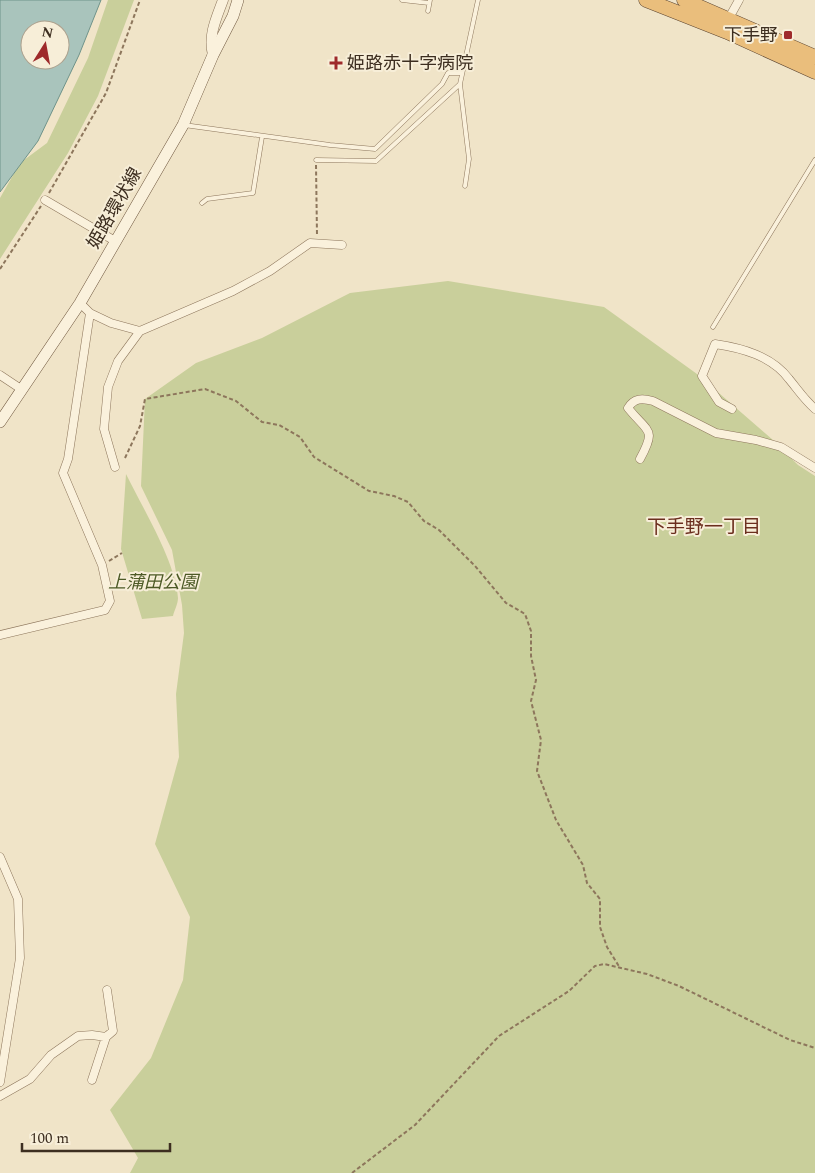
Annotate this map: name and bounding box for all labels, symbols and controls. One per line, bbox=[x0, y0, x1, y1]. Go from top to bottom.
north arrow bbox=[20, 20, 70, 70]
text: N bbox=[40, 21, 55, 44]
place label: 下手野 bbox=[724, 22, 778, 49]
marker: 下手野 bbox=[782, 29, 794, 41]
place label: 姫路赤十字病院 bbox=[347, 50, 473, 77]
marker: 姫路赤十字病院 bbox=[329, 56, 343, 70]
street label: 姫路環状線 bbox=[80, 163, 149, 254]
district label: 下手野一丁目 bbox=[647, 513, 761, 542]
park label: 上蒲田公園 bbox=[108, 569, 201, 596]
scale bar bbox=[22, 1120, 170, 1152]
text: 100 m bbox=[30, 1127, 69, 1150]

